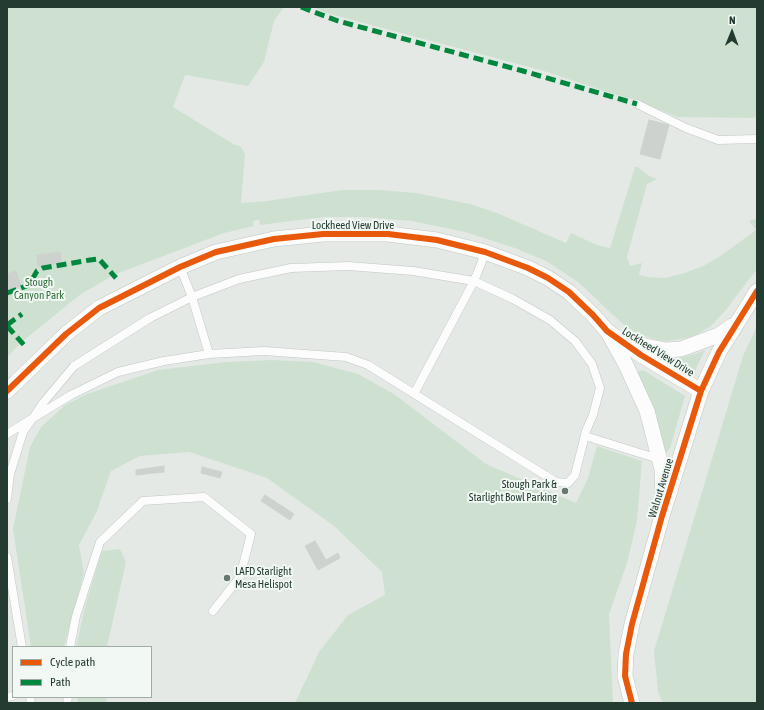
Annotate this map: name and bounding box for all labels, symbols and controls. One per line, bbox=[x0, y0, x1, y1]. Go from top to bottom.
north arrow bbox=[712, 12, 752, 52]
text: N bbox=[729, 14, 736, 26]
street label: Lockheed View Drive bbox=[312, 219, 394, 233]
park label: Stough Canyon Park bbox=[14, 276, 64, 302]
street label: Lockheed View Drive bbox=[620, 325, 696, 379]
street label: Walnut Avenue bbox=[646, 457, 676, 519]
place label: Stough Park & Starlight Bowl Parking bbox=[469, 478, 557, 504]
marker: Stough Park & Starlight Bowl Parking bbox=[560, 486, 570, 496]
place label: LAFD Starlight Mesa Helispot bbox=[235, 565, 292, 591]
marker: LAFD Starlight Mesa Helispot bbox=[222, 573, 232, 583]
legend bbox=[12, 646, 152, 698]
text: Cycle path bbox=[50, 655, 95, 669]
text: Path bbox=[50, 675, 71, 689]

